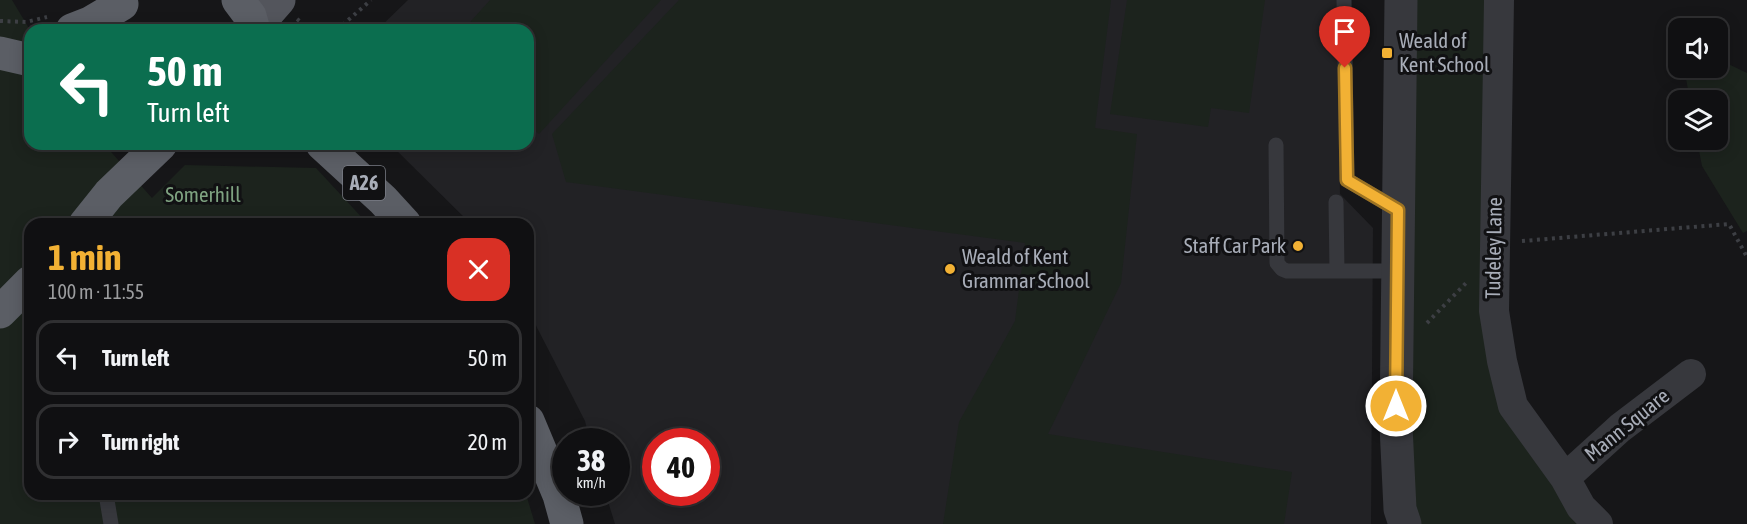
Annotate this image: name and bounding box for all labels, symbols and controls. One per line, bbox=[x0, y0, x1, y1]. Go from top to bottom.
pin bbox=[1319, 6, 1370, 68]
icon: arrive bbox=[1328, 15, 1361, 48]
map controls bbox=[1668, 18, 1728, 150]
button: sound bbox=[1668, 18, 1728, 78]
place label: Weald of Kent School bbox=[1399, 28, 1490, 76]
marker: Weald of Kent School bbox=[1380, 46, 1394, 60]
text: 50 m bbox=[147, 47, 222, 95]
icon: left bbox=[48, 48, 126, 126]
button: layers bbox=[1668, 90, 1728, 150]
text: Turn left bbox=[147, 97, 230, 128]
road number: A26 bbox=[343, 166, 385, 200]
park label: Somerhill bbox=[165, 182, 241, 206]
street label: Tudeley Lane bbox=[1480, 197, 1506, 299]
place label: Staff Car Park bbox=[1184, 233, 1286, 257]
text: 1 min bbox=[48, 236, 122, 278]
button: close bbox=[447, 238, 510, 301]
marker: Staff Car Park bbox=[1291, 239, 1305, 253]
place label: Weald of Kent Grammar School bbox=[962, 244, 1090, 292]
marker: Weald of Kent Grammar School bbox=[943, 262, 957, 276]
text: 100 m · 11:55 bbox=[48, 280, 144, 303]
icon: left bbox=[51, 341, 84, 374]
text: Turn left bbox=[102, 345, 169, 371]
text: 50 m bbox=[467, 345, 507, 371]
position arrow bbox=[1364, 374, 1428, 438]
street label: Mann Square bbox=[1579, 383, 1673, 465]
icon: right bbox=[51, 425, 84, 458]
speed limit sign: 40 bbox=[642, 428, 720, 506]
text: Turn right bbox=[102, 429, 179, 455]
text: 20 m bbox=[467, 429, 507, 455]
text: 38 bbox=[577, 443, 605, 477]
text: km/h bbox=[576, 474, 606, 491]

